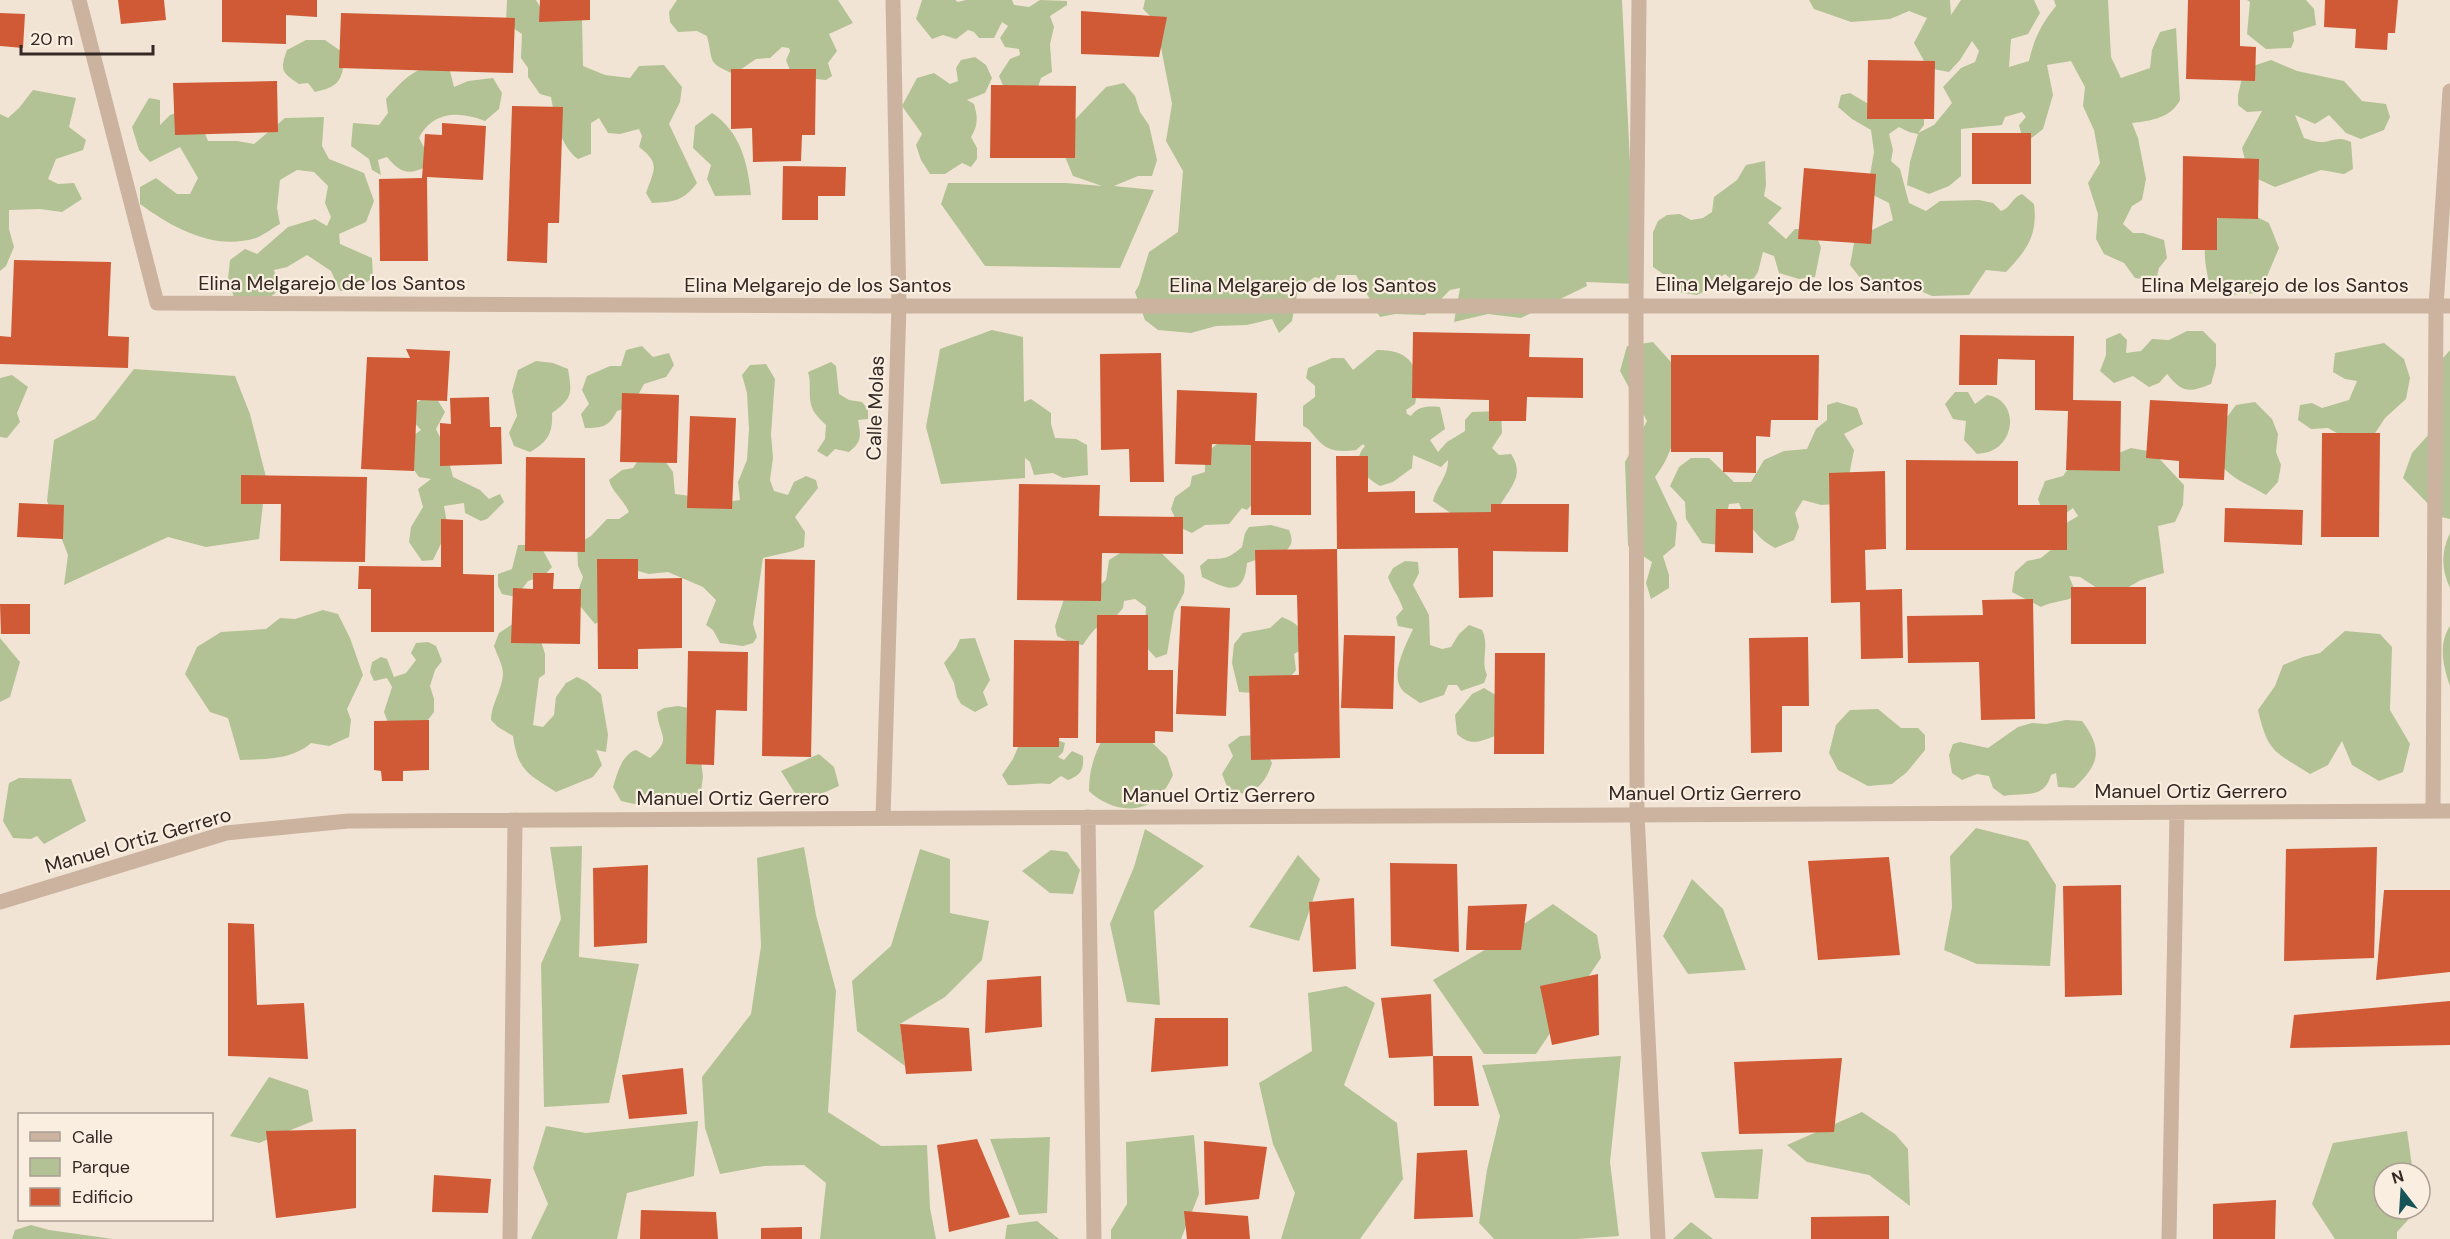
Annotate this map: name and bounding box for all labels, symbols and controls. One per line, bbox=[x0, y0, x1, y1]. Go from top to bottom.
scale bar bbox=[21, 18, 153, 56]
text: 20 m bbox=[30, 27, 73, 51]
street label: Elina Melgarejo de los Santos bbox=[198, 270, 466, 296]
street label: Elina Melgarejo de los Santos bbox=[1655, 271, 1923, 297]
street label: Elina Melgarejo de los Santos bbox=[684, 272, 952, 298]
street label: Elina Melgarejo de los Santos bbox=[1169, 272, 1437, 298]
street label: Elina Melgarejo de los Santos bbox=[2141, 272, 2409, 298]
street label: Calle Molas bbox=[860, 355, 890, 461]
street label: Manuel Ortiz Gerrero bbox=[2095, 778, 2287, 804]
street label: Manuel Ortiz Gerrero bbox=[1609, 780, 1801, 806]
street label: Manuel Ortiz Gerrero bbox=[1123, 782, 1315, 808]
street label: Manuel Ortiz Gerrero bbox=[637, 785, 829, 811]
street label: Manuel Ortiz Gerrero bbox=[42, 801, 234, 879]
legend bbox=[18, 1113, 213, 1221]
text: Calle bbox=[72, 1125, 113, 1149]
text: Parque bbox=[72, 1155, 130, 1179]
north arrow bbox=[2372, 1161, 2432, 1221]
text: N bbox=[2389, 1165, 2406, 1189]
text: Edificio bbox=[72, 1185, 133, 1209]

